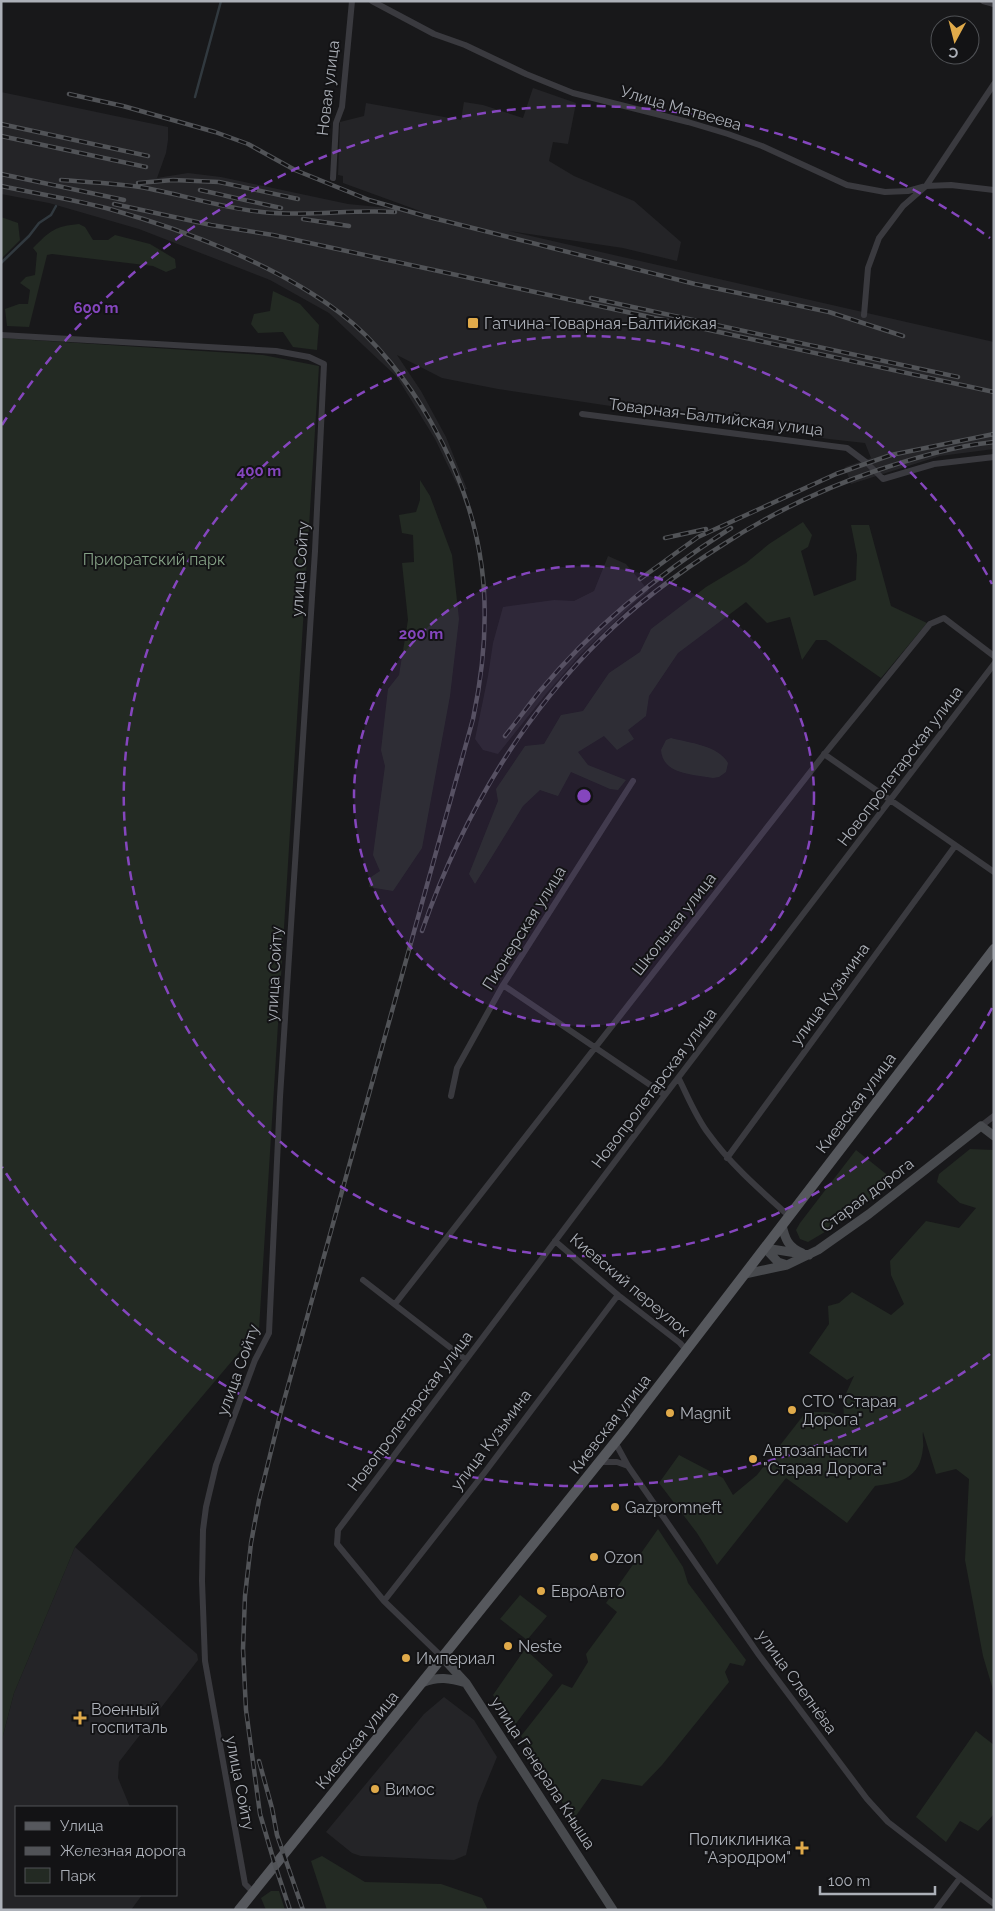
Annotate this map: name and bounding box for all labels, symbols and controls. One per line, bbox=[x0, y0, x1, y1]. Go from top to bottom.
north arrow bbox=[930, 15, 980, 65]
street label: Новая улица bbox=[313, 39, 343, 137]
text: С bbox=[947, 44, 959, 61]
street label: Улица Матвеева bbox=[618, 82, 744, 134]
text: 600 m bbox=[73, 299, 119, 317]
place label: Гатчина-Товарная-Балтийская bbox=[484, 314, 717, 333]
marker: Гатчина-Товарная-Балтийская bbox=[466, 316, 480, 330]
street label: Товарная-Балтийская улица bbox=[608, 394, 824, 440]
text: 400 m bbox=[237, 462, 281, 480]
street label: улица Сойту bbox=[287, 520, 313, 617]
park label: Приоратский парк bbox=[83, 550, 225, 569]
text: 200 m bbox=[399, 625, 443, 643]
street label: Новопролетарская улица bbox=[834, 682, 966, 850]
centre of rings bbox=[575, 787, 593, 805]
street label: Пионерская улица bbox=[478, 863, 570, 993]
street label: Школьная улица bbox=[628, 869, 720, 979]
street label: улица Сойту bbox=[262, 925, 286, 1022]
street label: улица Кузьмина bbox=[787, 939, 873, 1049]
street label: Новопролетарская улица bbox=[588, 1004, 720, 1172]
street label: Киевская улица bbox=[812, 1049, 900, 1157]
street label: Старая дорога bbox=[817, 1154, 917, 1236]
street label: Киевский переулок bbox=[566, 1229, 694, 1341]
street label: улица Сойту bbox=[213, 1322, 263, 1418]
street label: Новопролетарская улица bbox=[344, 1327, 476, 1495]
street label: Киевская улица bbox=[565, 1371, 655, 1477]
street label: улица Кузьмина bbox=[447, 1386, 535, 1494]
place label: СТО "Старая Дорога" bbox=[802, 1392, 897, 1429]
place label: Magnit bbox=[680, 1404, 731, 1423]
marker: СТО "Старая Дорога" bbox=[786, 1404, 798, 1416]
marker: Magnit bbox=[664, 1407, 676, 1419]
place label: Автозапчасти "Старая Дорога" bbox=[763, 1441, 886, 1478]
marker: Автозапчасти "Старая Дорога" bbox=[747, 1453, 759, 1465]
place label: Gazpromneft bbox=[625, 1498, 722, 1517]
marker: Gazpromneft bbox=[609, 1501, 621, 1513]
place label: Ozon bbox=[604, 1548, 643, 1567]
marker: Ozon bbox=[588, 1551, 600, 1563]
place label: ЕвроАвто bbox=[551, 1582, 625, 1601]
marker: ЕвроАвто bbox=[535, 1585, 547, 1597]
street label: улица Слепнёва bbox=[753, 1626, 841, 1738]
place label: Neste bbox=[518, 1637, 562, 1656]
marker: Neste bbox=[502, 1640, 514, 1652]
place label: Империал bbox=[416, 1649, 495, 1668]
marker: Империал bbox=[400, 1652, 412, 1664]
street label: Киевская улица bbox=[312, 1687, 402, 1793]
street label: улица Генерала Кныша bbox=[487, 1693, 599, 1853]
place label: Военный госпиталь bbox=[91, 1700, 168, 1737]
marker: Военный госпиталь bbox=[73, 1711, 87, 1725]
street label: улица Сойту bbox=[222, 1734, 259, 1832]
place label: Вимос bbox=[385, 1780, 435, 1799]
marker: Вимос bbox=[369, 1783, 381, 1795]
legend bbox=[15, 1806, 178, 1896]
text: Улица bbox=[60, 1817, 104, 1835]
place label: Поликлиника "Аэродром" bbox=[689, 1830, 791, 1867]
marker: Поликлиника "Аэродром" bbox=[795, 1841, 809, 1855]
text: Железная дорога bbox=[60, 1842, 186, 1860]
scale bar bbox=[820, 1864, 935, 1896]
text: Парк bbox=[60, 1867, 96, 1885]
text: 100 m bbox=[828, 1872, 870, 1890]

